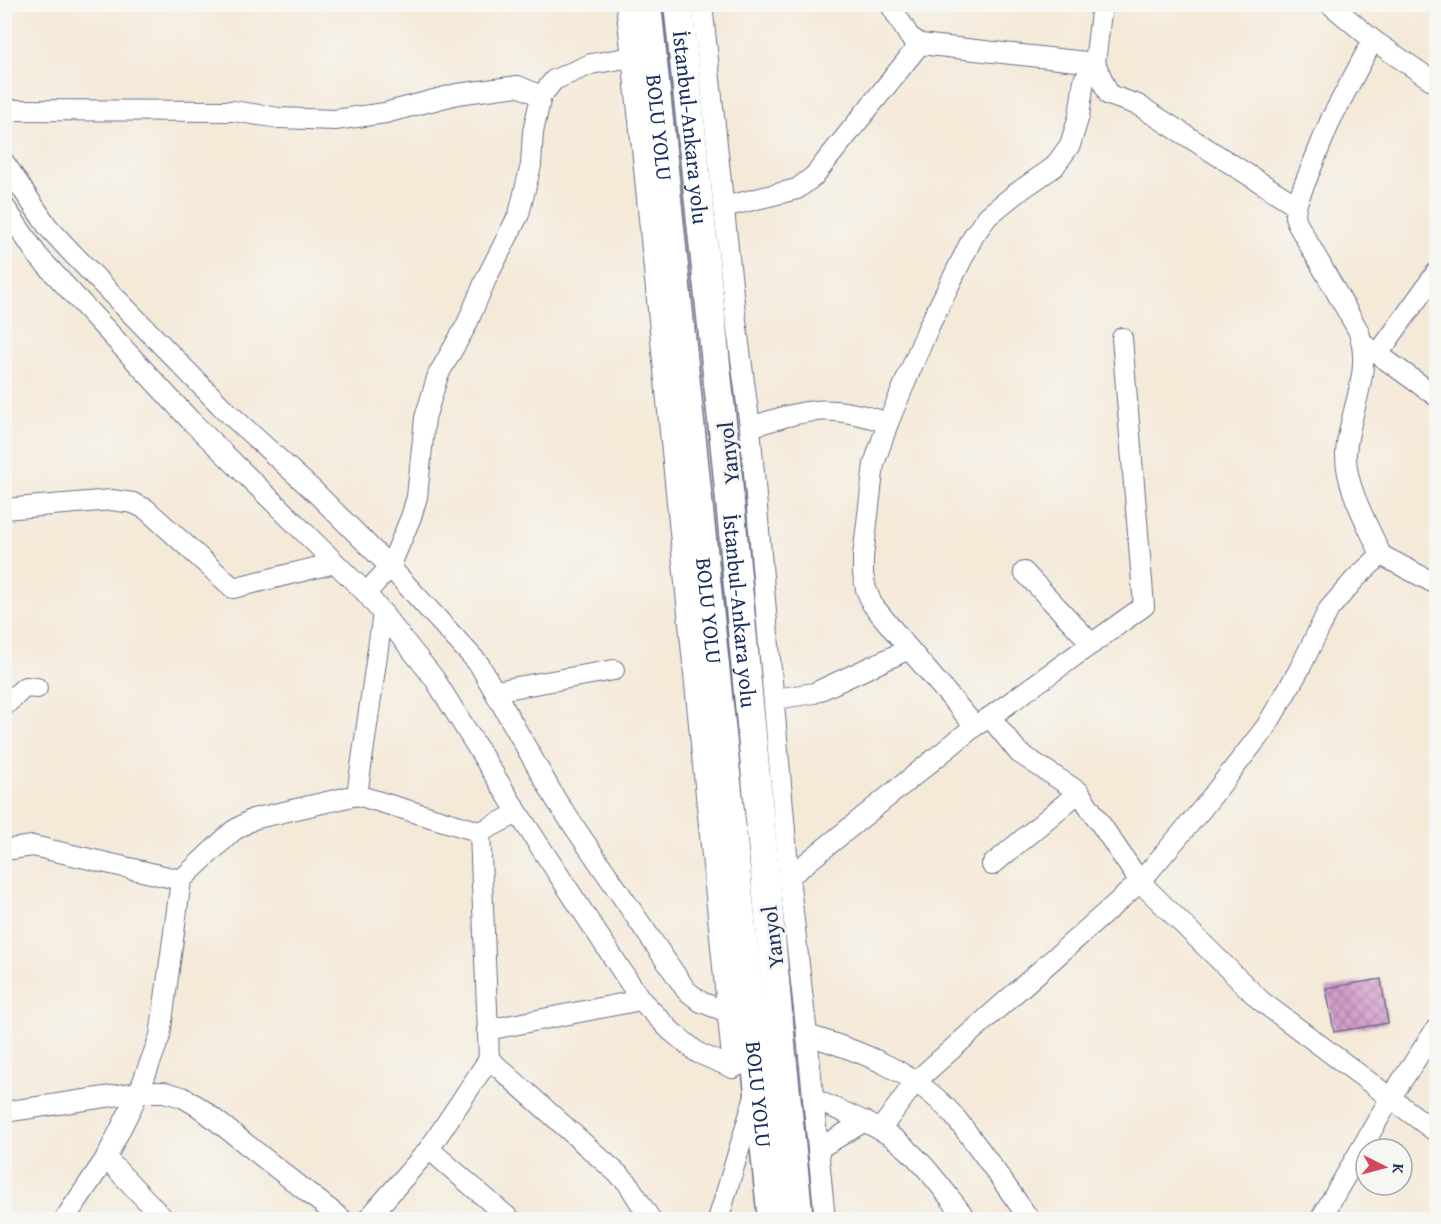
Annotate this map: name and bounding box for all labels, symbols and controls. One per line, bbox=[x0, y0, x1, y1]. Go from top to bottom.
street label: İstanbul-Ankara yolu bbox=[665, 29, 717, 226]
street label: BOLU YOLU bbox=[638, 73, 681, 182]
street label: Yanyol bbox=[709, 420, 747, 486]
street label: İstanbul-Ankara yolu bbox=[715, 513, 765, 709]
street label: BOLU YOLU bbox=[688, 556, 731, 666]
street label: Yanyol bbox=[752, 904, 792, 970]
street label: BOLU YOLU bbox=[738, 1039, 780, 1149]
north arrow bbox=[1354, 1137, 1414, 1197]
text: K bbox=[1386, 1162, 1411, 1176]

